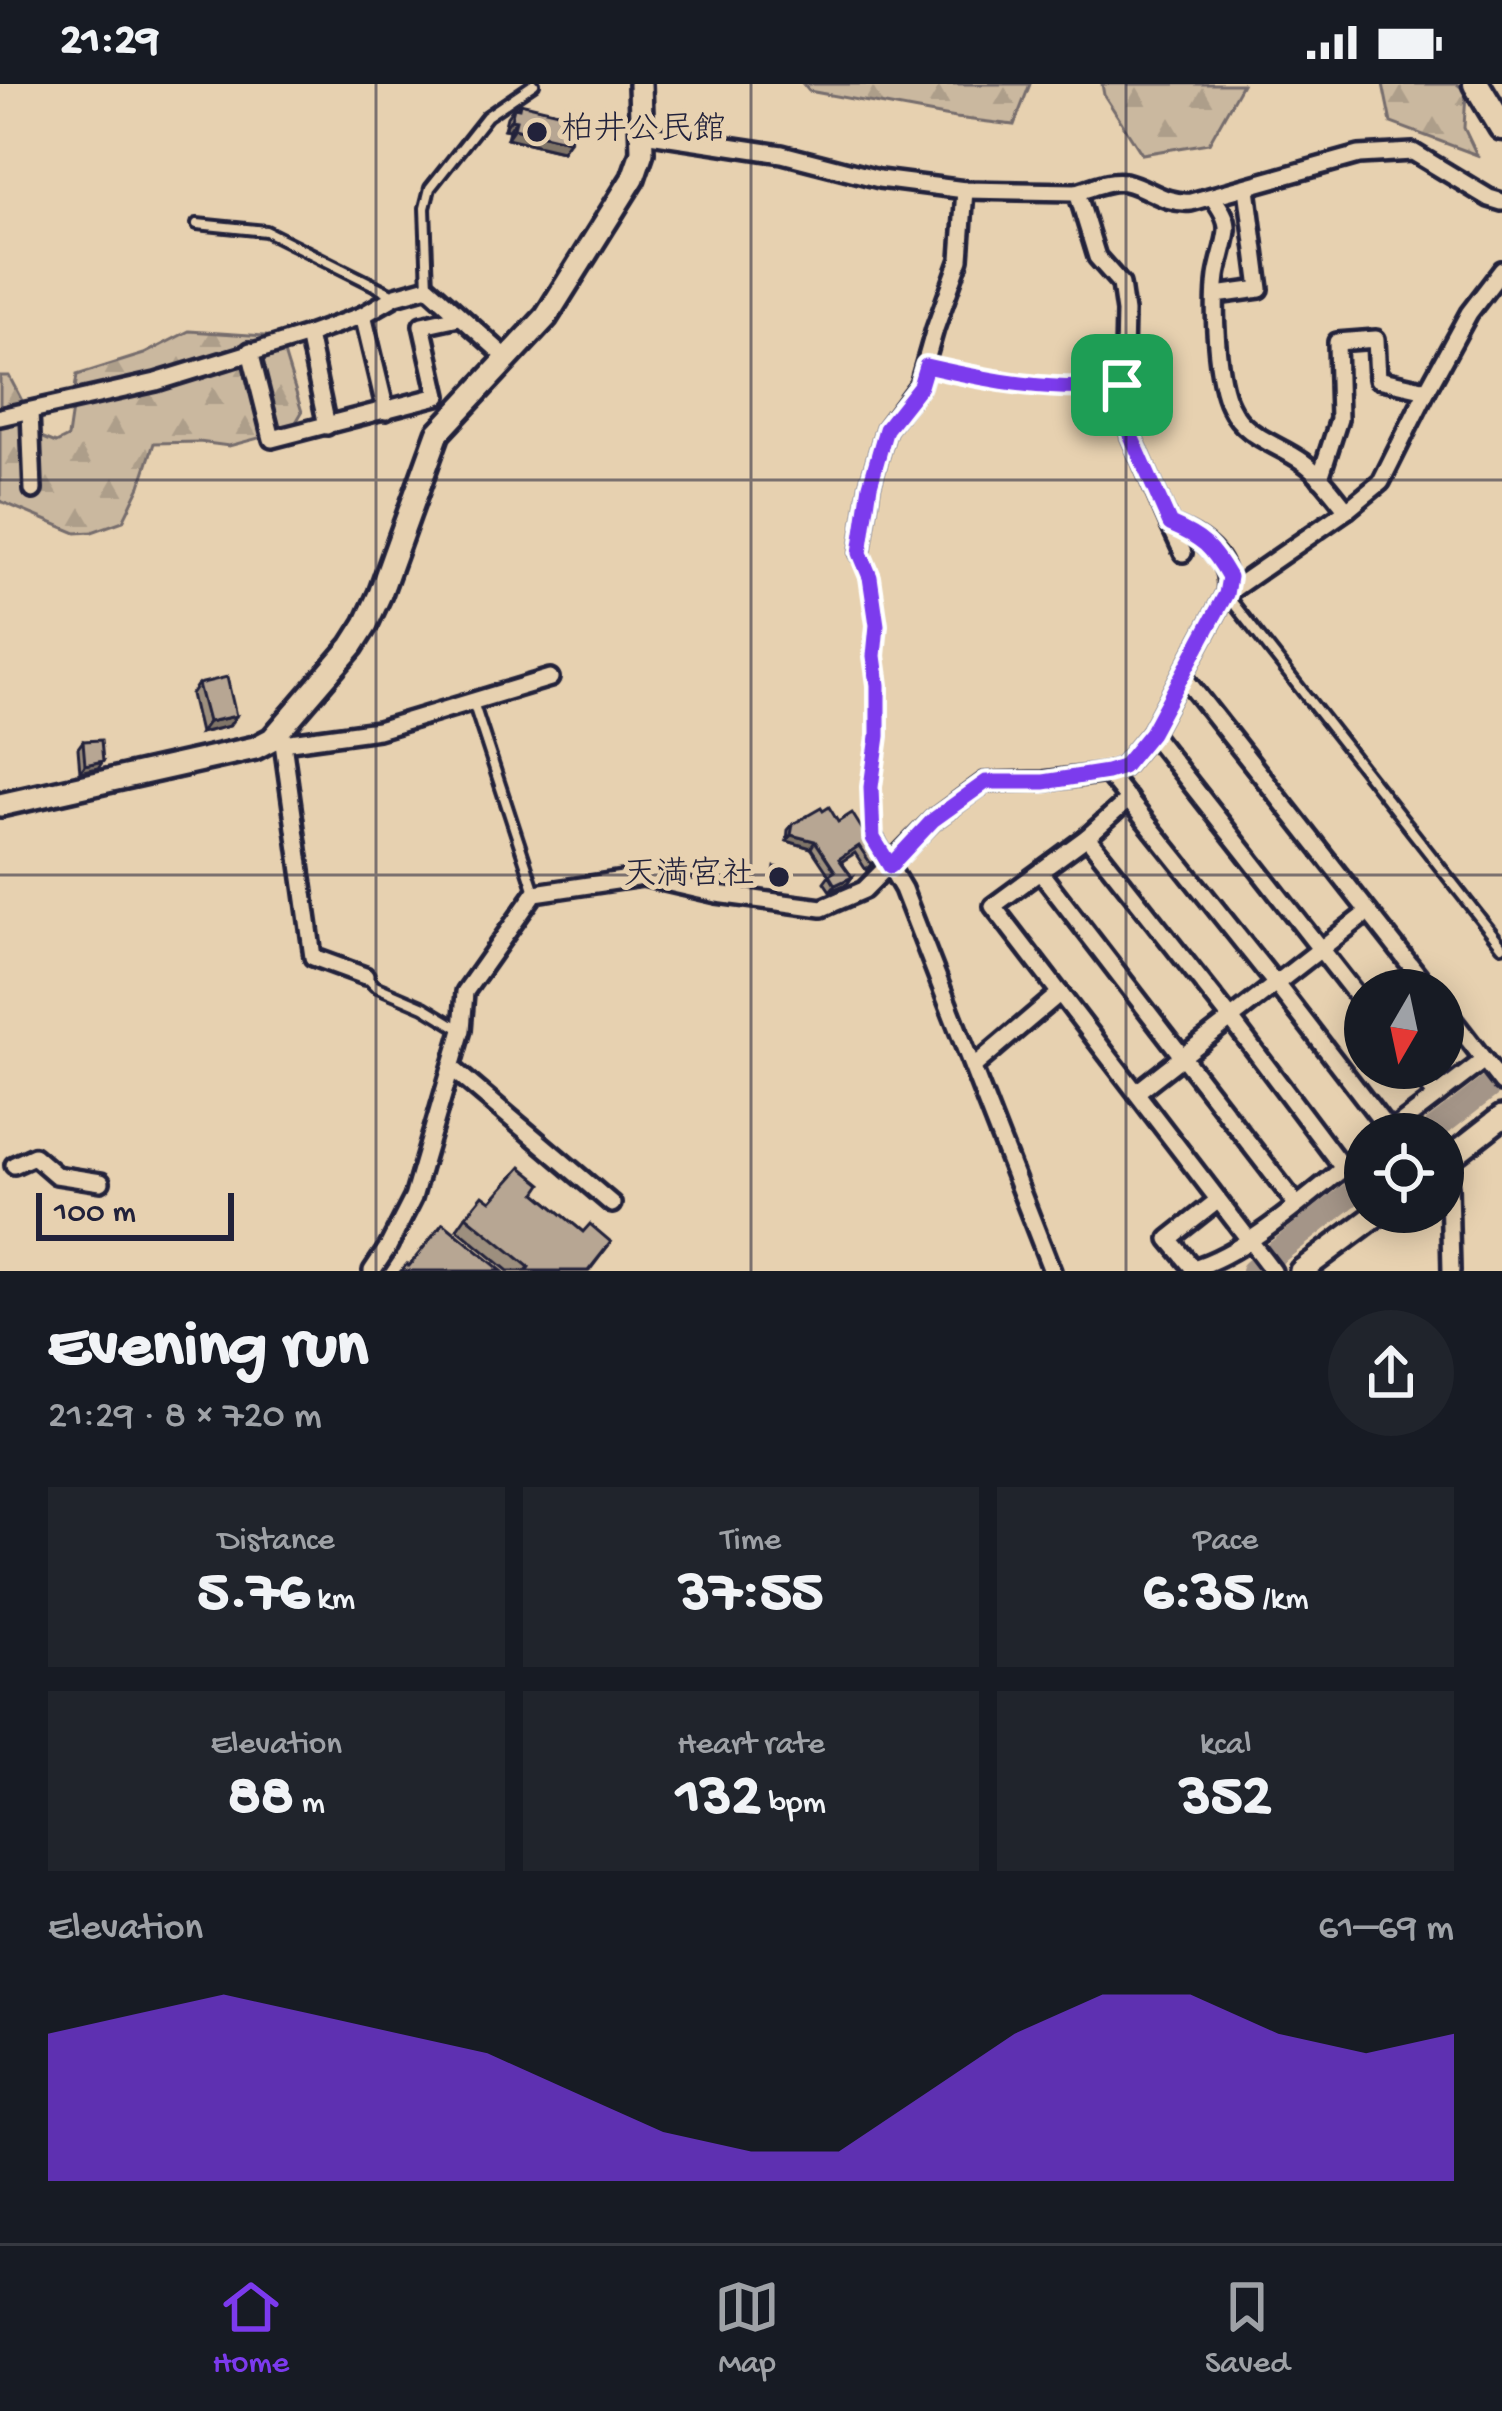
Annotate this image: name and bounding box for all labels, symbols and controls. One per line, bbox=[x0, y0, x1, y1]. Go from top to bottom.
text: 21:29 bbox=[60, 16, 159, 69]
place label: 柏井公民館 bbox=[561, 111, 726, 151]
marker: 柏井公民館 bbox=[524, 119, 550, 145]
pin bbox=[1071, 334, 1173, 436]
icon: arrive bbox=[1089, 352, 1155, 418]
place label: 天満宮社 bbox=[623, 856, 755, 896]
marker: 天満宮社 bbox=[766, 864, 792, 890]
north arrow bbox=[1344, 969, 1464, 1089]
map controls bbox=[1344, 969, 1464, 1233]
button: locate bbox=[1344, 1113, 1464, 1233]
scale bar bbox=[36, 1187, 234, 1240]
text: 100 m bbox=[54, 1195, 136, 1233]
button: share bbox=[1328, 1310, 1454, 1436]
text: Evening run bbox=[48, 1311, 368, 1389]
text: 21:29 · 8 × 720 m bbox=[48, 1395, 322, 1441]
text: Distance bbox=[218, 1523, 335, 1561]
text: Time bbox=[721, 1523, 781, 1561]
text: Pace bbox=[1193, 1523, 1258, 1561]
text: 5.76 bbox=[197, 1561, 309, 1631]
text: 37:55 bbox=[679, 1561, 823, 1631]
text: 6:35 bbox=[1143, 1561, 1255, 1631]
text: km bbox=[309, 1582, 355, 1620]
text: /km bbox=[1255, 1582, 1309, 1620]
text: Elevation bbox=[211, 1727, 342, 1765]
text: Heart rate bbox=[677, 1727, 825, 1765]
text: kcal bbox=[1200, 1727, 1251, 1765]
text: 88 bbox=[228, 1765, 294, 1835]
text: 132 bbox=[676, 1765, 761, 1835]
text: 352 bbox=[1180, 1765, 1272, 1835]
text: m bbox=[294, 1786, 325, 1824]
text: bpm bbox=[761, 1786, 826, 1824]
text: Elevation bbox=[48, 1907, 203, 1953]
text: 61–69 m bbox=[1318, 1907, 1454, 1953]
tab: Home bbox=[213, 2274, 289, 2384]
tab: Map bbox=[714, 2274, 780, 2384]
tab: Saved bbox=[1205, 2274, 1289, 2384]

